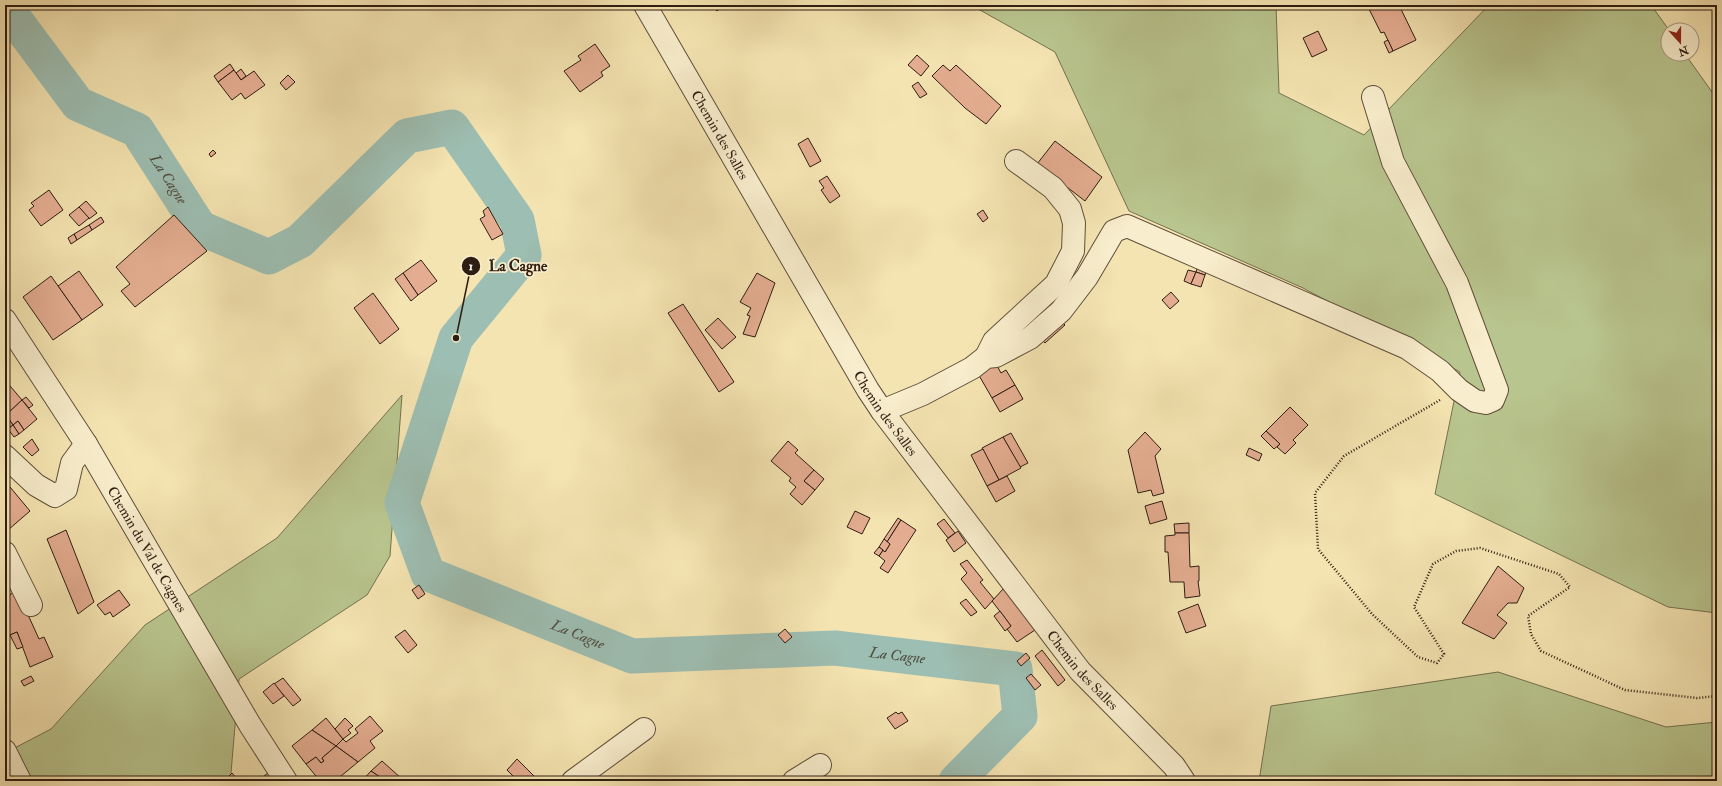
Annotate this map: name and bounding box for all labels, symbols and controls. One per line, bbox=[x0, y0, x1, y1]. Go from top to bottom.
north arrow bbox=[1660, 22, 1700, 62]
text: N bbox=[1675, 43, 1691, 59]
street label: Chemin des Salles bbox=[687, 87, 752, 183]
water label: La Cagne bbox=[144, 150, 192, 209]
callout: La Cagne bbox=[461, 252, 555, 279]
text: La Cagne bbox=[489, 257, 548, 277]
text: 1 bbox=[469, 259, 473, 274]
street label: Chemin des Salles bbox=[850, 368, 921, 459]
street label: Chemin du Val de Cagnes bbox=[104, 484, 190, 616]
water label: La Cagne bbox=[547, 615, 608, 654]
street label: Chemin des Salles bbox=[1043, 627, 1122, 714]
water label: La Cagne bbox=[867, 643, 927, 669]

